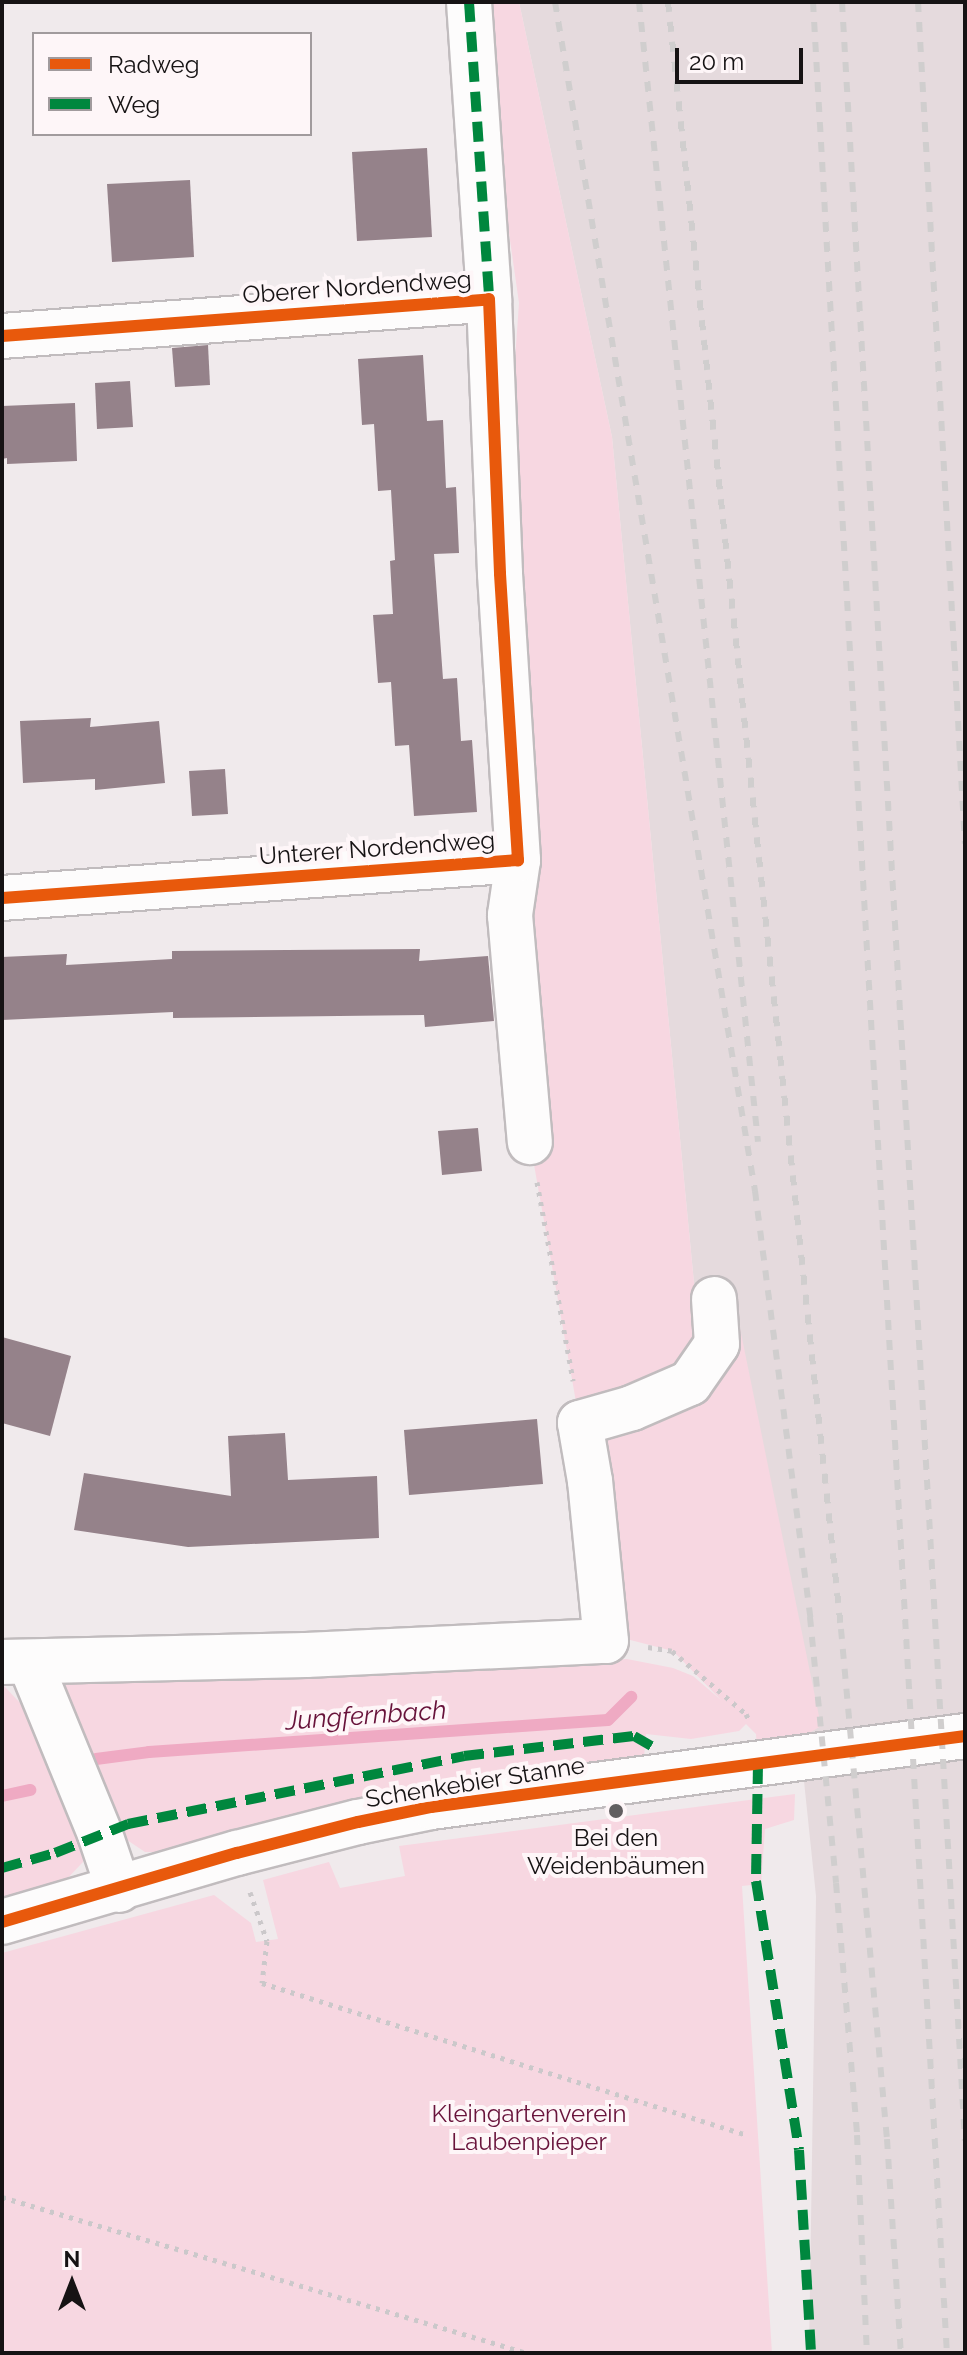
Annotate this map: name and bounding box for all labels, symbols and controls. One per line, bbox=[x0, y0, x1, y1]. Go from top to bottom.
legend bbox=[32, 32, 312, 136]
scale bar bbox=[679, 32, 807, 82]
text: 20 m bbox=[689, 47, 744, 76]
text: Radweg bbox=[108, 50, 200, 79]
text: Weg bbox=[108, 90, 160, 119]
street label: Oberer Nordendweg bbox=[241, 265, 473, 309]
street label: Unterer Nordendweg bbox=[258, 825, 496, 871]
water label: Jungfernbach bbox=[284, 1695, 448, 1737]
street label: Schenkebier Stanne bbox=[363, 1750, 587, 1814]
marker: Bei den Weidenbäumen bbox=[607, 1802, 625, 1820]
place label: Bei den Weidenbäumen bbox=[527, 1824, 705, 1880]
park label: Kleingartenverein Laubenpieper bbox=[431, 2100, 627, 2156]
north arrow bbox=[32, 2243, 112, 2323]
text: N bbox=[64, 2246, 80, 2272]

